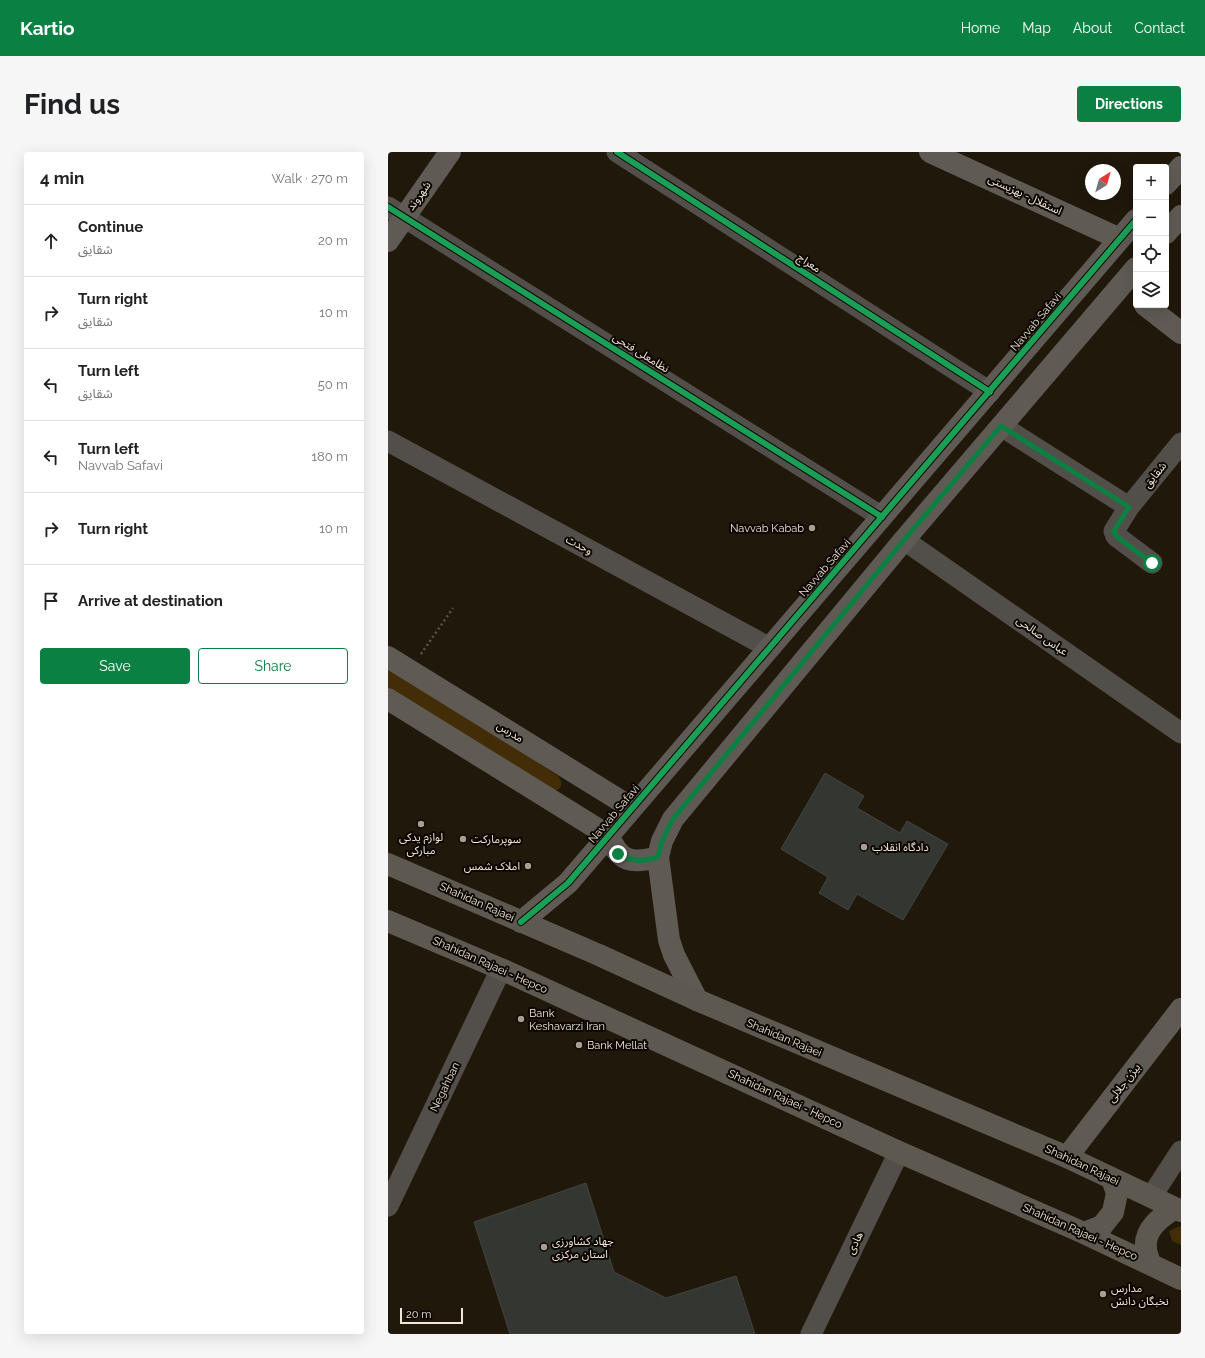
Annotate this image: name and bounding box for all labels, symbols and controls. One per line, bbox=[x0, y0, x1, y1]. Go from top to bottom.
text: Kartio bbox=[20, 17, 75, 39]
text: Home bbox=[961, 20, 1000, 36]
text: Map bbox=[1022, 20, 1051, 36]
text: About bbox=[1073, 20, 1112, 36]
text: Contact bbox=[1134, 20, 1185, 36]
button: Directions bbox=[1077, 86, 1181, 122]
text: Find us bbox=[24, 88, 120, 121]
north arrow bbox=[1085, 164, 1121, 200]
map controls bbox=[1133, 164, 1169, 308]
button: + bbox=[1133, 164, 1169, 200]
text: 4 min bbox=[40, 168, 84, 188]
text: Walk · 270 m bbox=[272, 171, 348, 186]
street label: استقلال- بهزیستی bbox=[986, 172, 1064, 218]
street label: شهروند bbox=[404, 179, 434, 213]
button: − bbox=[1133, 200, 1169, 236]
text: Continue bbox=[78, 218, 143, 236]
icon: ahead bbox=[40, 230, 62, 252]
text: 20 m bbox=[318, 233, 348, 248]
button: locate bbox=[1133, 236, 1169, 272]
text: شقایق bbox=[78, 242, 113, 257]
street label: معراج bbox=[794, 251, 823, 276]
button: layers bbox=[1133, 272, 1169, 308]
text: Turn right bbox=[78, 290, 148, 308]
street label: Navvab Safavi bbox=[1008, 290, 1064, 354]
icon: right bbox=[40, 302, 62, 324]
text: 10 m bbox=[319, 305, 348, 320]
text: شقایق bbox=[78, 314, 113, 329]
street label: نظامعلی فتحی bbox=[610, 331, 672, 375]
text: Turn left bbox=[78, 362, 139, 380]
icon: left bbox=[40, 374, 62, 396]
text: 50 m bbox=[318, 377, 348, 392]
text: شقایق bbox=[78, 386, 113, 401]
text: Turn left bbox=[78, 440, 139, 458]
icon: left bbox=[40, 446, 62, 468]
text: 180 m bbox=[312, 449, 348, 464]
text: Navvab Safavi bbox=[78, 458, 163, 473]
street label: شقایق bbox=[1141, 459, 1170, 491]
icon: right bbox=[40, 518, 62, 540]
text: Turn right bbox=[78, 520, 148, 538]
text: 10 m bbox=[319, 521, 348, 536]
place label: Navvab Kabab bbox=[730, 522, 804, 535]
marker: Navvab Kabab bbox=[807, 523, 817, 533]
street label: وحدت bbox=[564, 533, 595, 557]
street label: Navvab Safavi bbox=[797, 537, 853, 599]
route start bbox=[1143, 554, 1161, 572]
icon: arrive bbox=[40, 590, 62, 612]
text: Arrive at destination bbox=[78, 592, 223, 610]
street label: عباس صالحی bbox=[1014, 614, 1071, 659]
button: Save bbox=[40, 648, 190, 684]
button: Share bbox=[198, 648, 348, 684]
street label: مدرس bbox=[494, 719, 526, 745]
street label: Navvab Safavi bbox=[586, 782, 642, 846]
marker: لوازم یدکی مبارکی bbox=[416, 819, 426, 829]
place label: لوازم یدکی مبارکی bbox=[399, 831, 443, 857]
place label: سوپرمارکت bbox=[471, 833, 522, 847]
marker: سوپرمارکت bbox=[458, 834, 468, 844]
place label: دادگاه انقلاب bbox=[872, 841, 929, 854]
marker: دادگاه انقلاب bbox=[859, 842, 869, 852]
route end bbox=[609, 845, 627, 863]
place label: املاک شمس bbox=[464, 860, 520, 873]
marker: املاک شمس bbox=[523, 861, 533, 871]
street label: Shahidan Rajaei bbox=[438, 880, 516, 924]
street label: Shahidan Rajaei - Hepco bbox=[431, 934, 550, 996]
place label: Bank Keshavarzi Iran bbox=[529, 1007, 605, 1033]
marker: Bank Keshavarzi Iran bbox=[516, 1014, 526, 1024]
street label: Shahidan Rajaei bbox=[744, 1016, 824, 1060]
place label: Bank Mellat bbox=[587, 1039, 647, 1052]
marker: Bank Mellat bbox=[574, 1040, 584, 1050]
street label: Negahban bbox=[427, 1060, 463, 1114]
street label: بیژن جلالی bbox=[1105, 1061, 1143, 1105]
street label: Shahidan Rajaei - Hepco bbox=[726, 1067, 845, 1131]
street label: Shahidan Rajaei bbox=[1043, 1142, 1121, 1188]
street label: Shahidan Rajaei - Hepco bbox=[1021, 1201, 1140, 1263]
street label: هادی bbox=[844, 1230, 866, 1256]
place label: جهاد کشاورزی استان مرکزی bbox=[552, 1235, 614, 1261]
marker: جهاد کشاورزی استان مرکزی bbox=[539, 1242, 549, 1252]
place label: مدارس نخبگان دانش bbox=[1111, 1282, 1169, 1308]
marker: مدارس نخبگان دانش bbox=[1098, 1289, 1108, 1299]
scale bar bbox=[400, 1306, 463, 1325]
text: 20 m bbox=[406, 1308, 431, 1321]

